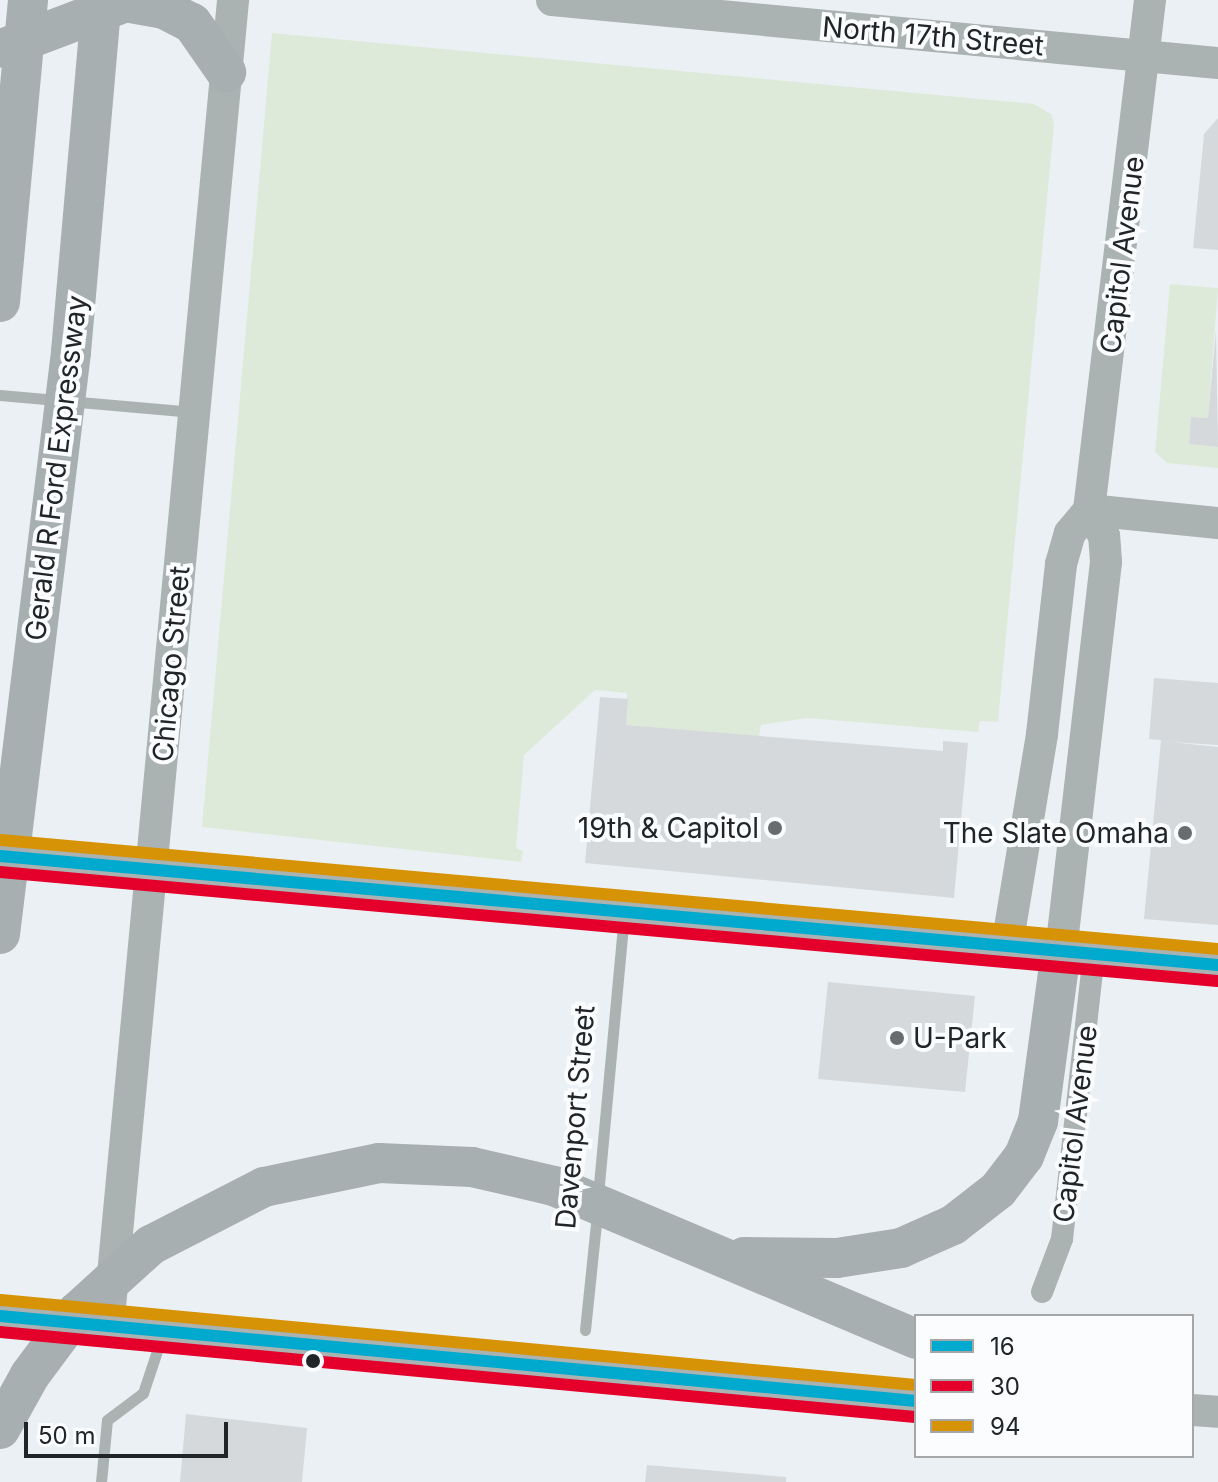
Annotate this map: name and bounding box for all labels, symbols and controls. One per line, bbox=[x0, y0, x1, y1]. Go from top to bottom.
street label: North 17th Street bbox=[821, 10, 1045, 62]
street label: Capitol Avenue bbox=[1093, 154, 1151, 356]
street label: Gerald R Ford Expressway bbox=[18, 293, 94, 643]
street label: Chicago Street bbox=[146, 565, 196, 763]
place label: 19th & Capitol bbox=[578, 811, 759, 845]
place label: The Slate Omaha bbox=[943, 816, 1169, 850]
marker: 19th & Capitol bbox=[766, 819, 784, 837]
marker: The Slate Omaha bbox=[1176, 824, 1194, 842]
street label: Davenport Street bbox=[548, 1004, 602, 1230]
place label: U-Park bbox=[913, 1021, 1007, 1055]
street label: Capitol Avenue bbox=[1046, 1023, 1104, 1225]
marker: U-Park bbox=[888, 1029, 906, 1047]
legend bbox=[914, 1314, 1194, 1458]
text: 16 bbox=[990, 1332, 1015, 1361]
unlabelled marker bbox=[305, 1353, 321, 1369]
text: 30 bbox=[990, 1372, 1020, 1401]
scale bar bbox=[28, 1406, 232, 1456]
text: 94 bbox=[990, 1412, 1020, 1441]
text: 50 m bbox=[38, 1421, 96, 1450]

